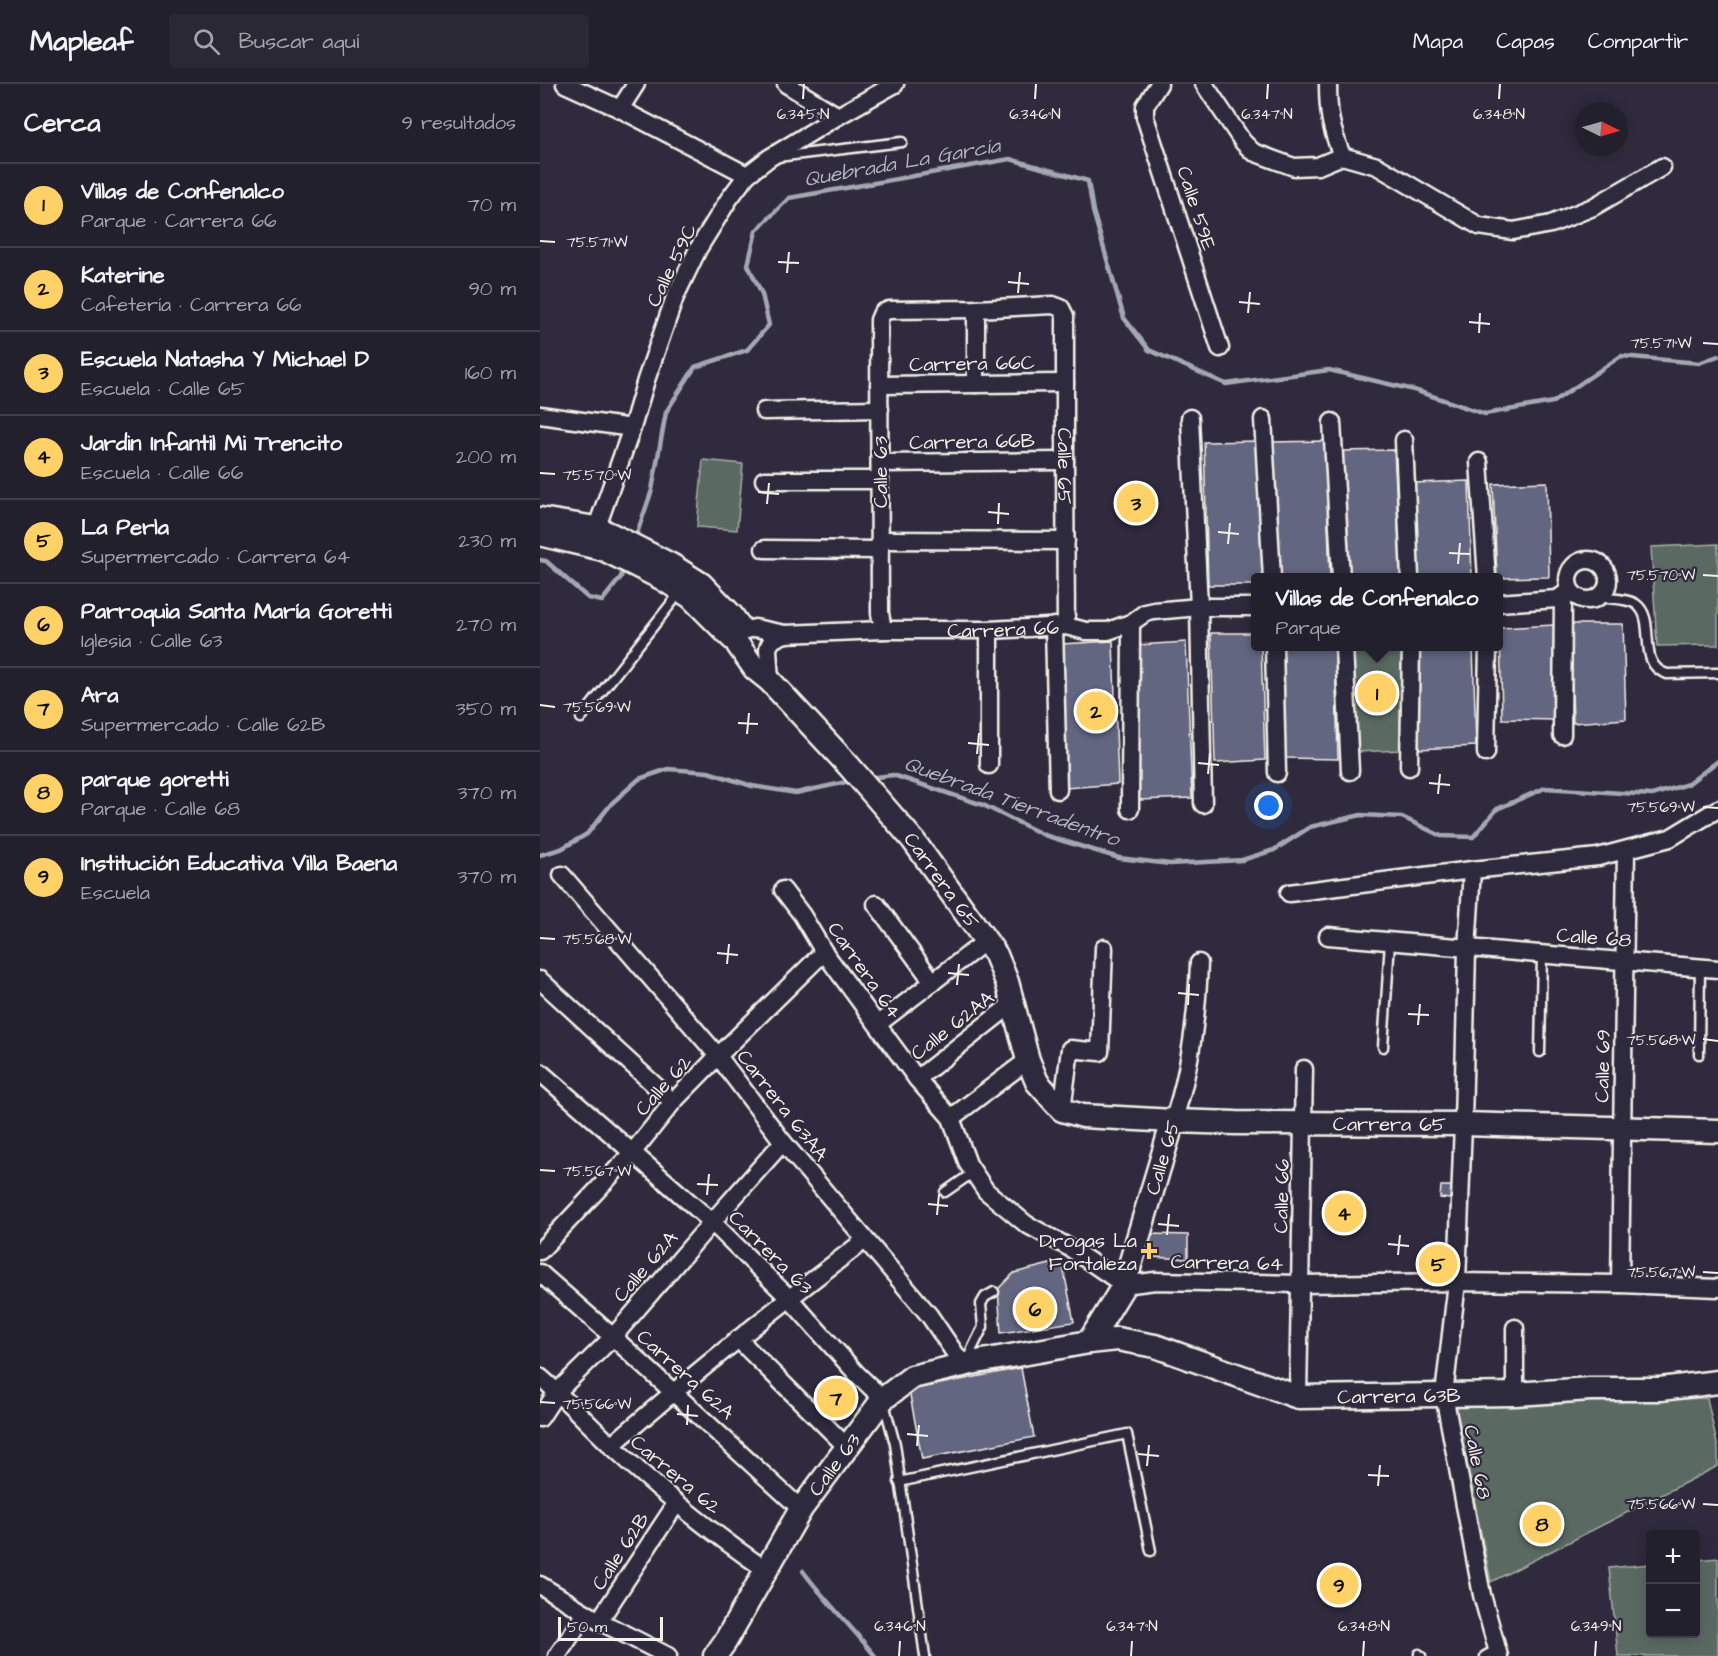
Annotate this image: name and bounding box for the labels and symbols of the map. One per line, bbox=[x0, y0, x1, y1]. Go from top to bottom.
north arrow bbox=[1574, 102, 1628, 156]
text: 6.345°N bbox=[777, 104, 829, 125]
text: 6.346°N bbox=[1009, 104, 1061, 125]
text: 6.347°N bbox=[1241, 104, 1293, 125]
text: 6.348°N bbox=[1473, 104, 1525, 125]
water label: Quebrada La García bbox=[802, 131, 1004, 194]
street label: Calle 59E bbox=[1169, 163, 1223, 254]
street label: Calle 59C bbox=[640, 219, 704, 312]
text: 75.571°W bbox=[566, 232, 628, 253]
text: 75.571°W bbox=[1630, 333, 1692, 354]
street label: Carrera 66C bbox=[909, 349, 1035, 379]
street label: Carrera 66B bbox=[909, 427, 1035, 457]
street label: Calle 65 bbox=[1050, 428, 1078, 504]
street label: Calle 63 bbox=[867, 436, 895, 508]
text: 75.570°W bbox=[563, 465, 631, 486]
pin: 3 bbox=[1116, 480, 1156, 526]
text: 75.570°W bbox=[1627, 565, 1695, 586]
street label: Carrera 66 bbox=[947, 613, 1060, 645]
pin: 1 bbox=[1358, 670, 1396, 716]
pin: 2 bbox=[1076, 688, 1116, 734]
text: 75.569°W bbox=[563, 697, 631, 718]
water label: Quebrada Tierradentro bbox=[900, 749, 1125, 855]
your location bbox=[1254, 791, 1283, 820]
text: 75.569°W bbox=[1627, 797, 1695, 818]
street label: Carrera 65 bbox=[897, 826, 986, 935]
street label: Carrera 64 bbox=[820, 916, 908, 1025]
street label: Calle 68 bbox=[1556, 921, 1632, 955]
text: 75.568°W bbox=[562, 929, 632, 950]
street label: Calle 62AA bbox=[905, 984, 1000, 1067]
street label: Calle 69 bbox=[1588, 1029, 1618, 1103]
text: 75.568°W bbox=[1626, 1030, 1696, 1051]
street label: Carrera 63AA bbox=[730, 1044, 835, 1167]
street label: Calle 62 bbox=[629, 1049, 699, 1122]
street label: Carrera 65 bbox=[1333, 1110, 1446, 1139]
street label: Calle 65 bbox=[1139, 1117, 1187, 1198]
street label: Calle 66 bbox=[1267, 1158, 1297, 1234]
text: 75.567°W bbox=[563, 1161, 631, 1182]
pin: 4 bbox=[1324, 1190, 1364, 1236]
street label: Carrera 63 bbox=[722, 1204, 819, 1301]
street label: Calle 62A bbox=[607, 1225, 685, 1308]
place label: Drogas La Fortaleza bbox=[1039, 1227, 1137, 1278]
pin: 5 bbox=[1418, 1242, 1458, 1286]
marker: Drogas La Fortaleza bbox=[1142, 1244, 1156, 1258]
street label: Carrera 64 bbox=[1170, 1248, 1284, 1278]
text: 75.567°W bbox=[1627, 1262, 1695, 1283]
pin: 6 bbox=[1016, 1286, 1054, 1332]
street label: Carrera 62A bbox=[630, 1323, 741, 1427]
pin: 7 bbox=[816, 1376, 856, 1420]
street label: Carrera 63B bbox=[1337, 1382, 1461, 1411]
text: 75.566°W bbox=[563, 1394, 631, 1415]
street label: Calle 68 bbox=[1456, 1423, 1498, 1502]
street label: Calle 63 bbox=[802, 1428, 868, 1502]
street label: Carrera 62 bbox=[624, 1429, 727, 1521]
text: 75.566°W bbox=[1627, 1494, 1695, 1515]
pin: 8 bbox=[1522, 1502, 1562, 1546]
street label: Calle 62B bbox=[585, 1507, 656, 1596]
pin: 9 bbox=[1320, 1562, 1358, 1608]
scale bar bbox=[558, 1614, 663, 1642]
text: 6.346°N bbox=[874, 1616, 926, 1637]
text: 6.347°N bbox=[1106, 1616, 1158, 1637]
text: 6.348°N bbox=[1338, 1616, 1390, 1637]
text: 6.349°N bbox=[1571, 1616, 1621, 1637]

